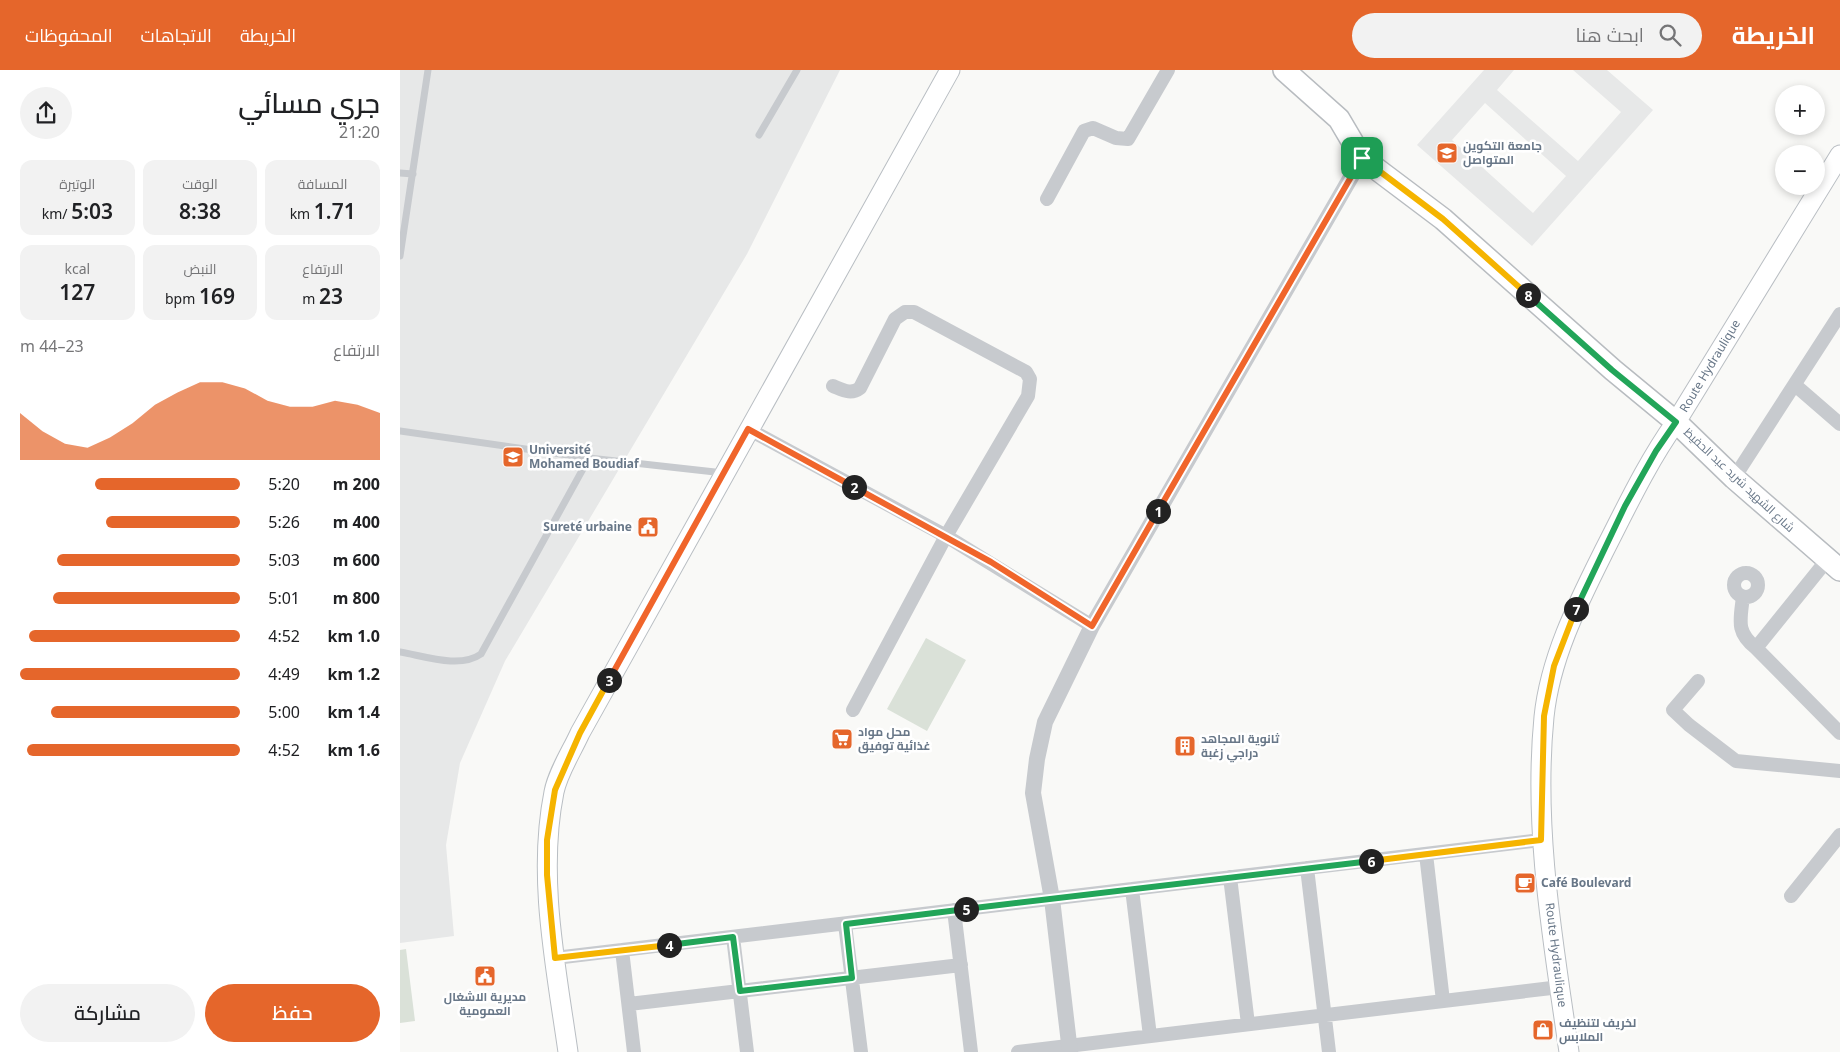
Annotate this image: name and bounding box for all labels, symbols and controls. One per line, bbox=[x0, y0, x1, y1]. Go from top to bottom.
search box bbox=[1352, 13, 1702, 58]
text: الخريطة bbox=[1732, 18, 1815, 51]
icon: search bbox=[1656, 21, 1684, 49]
text: ابحث هنا bbox=[1575, 22, 1644, 48]
text: المحفوظات bbox=[25, 23, 113, 47]
text: الاتجاهات bbox=[141, 23, 212, 47]
text: الخريطة bbox=[240, 23, 296, 47]
text: جري مسائي bbox=[238, 83, 380, 121]
map controls bbox=[1775, 85, 1825, 195]
button: + bbox=[1775, 85, 1825, 135]
button: share bbox=[20, 87, 72, 139]
text: 21:20 bbox=[339, 121, 380, 143]
pin bbox=[1341, 137, 1383, 179]
place label: جامعة التكوين المتواصل bbox=[1463, 137, 1542, 168]
school or university icon: جامعة التكوين المتواصل bbox=[1435, 141, 1459, 165]
icon: arrive bbox=[1348, 144, 1376, 172]
button: − bbox=[1775, 145, 1825, 195]
text: الوتيرة bbox=[59, 174, 95, 193]
text: الوقت bbox=[182, 174, 218, 193]
text: المسافة bbox=[298, 174, 348, 193]
text: 5:03 bbox=[71, 197, 113, 225]
text: 8:38 bbox=[179, 197, 221, 225]
text: 1.71 bbox=[314, 197, 356, 225]
text: /km bbox=[42, 204, 71, 223]
text: km bbox=[290, 204, 314, 223]
text: kcal bbox=[65, 259, 90, 278]
text: النبض bbox=[184, 259, 217, 278]
text: الارتفاع bbox=[302, 259, 343, 278]
text: 127 bbox=[59, 278, 95, 306]
text: 169 bbox=[199, 282, 235, 310]
text: 23 bbox=[319, 282, 343, 310]
pin: 8 bbox=[1516, 282, 1540, 308]
text: 8 bbox=[1524, 286, 1533, 305]
text: bpm bbox=[165, 289, 199, 308]
text: m bbox=[302, 289, 319, 308]
street label: Route Hydraulique bbox=[1675, 316, 1744, 415]
text: 23–44 m bbox=[20, 335, 84, 357]
text: الارتفاع bbox=[333, 339, 380, 361]
street label: شارع الشهيد شريد عبد الحفيظ bbox=[1680, 424, 1799, 536]
place label: Université Mohamed Boudiaf bbox=[529, 441, 640, 472]
school or university icon: Université Mohamed Boudiaf bbox=[501, 445, 525, 469]
text: 5:20 bbox=[268, 473, 300, 495]
text: 200 m bbox=[333, 473, 380, 495]
pin: 2 bbox=[842, 474, 866, 500]
text: 2 bbox=[850, 478, 859, 497]
pin: 1 bbox=[1146, 498, 1170, 524]
text: 1 bbox=[1154, 502, 1163, 521]
text: 5:26 bbox=[268, 511, 300, 533]
text: 400 m bbox=[333, 511, 380, 533]
public building icon: Sureté urbaine bbox=[636, 515, 660, 539]
place label: Sureté urbaine bbox=[543, 518, 632, 535]
text: 5:03 bbox=[268, 549, 300, 571]
text: 600 m bbox=[333, 549, 380, 571]
text: 5:01 bbox=[268, 587, 300, 609]
text: 800 m bbox=[333, 587, 380, 609]
pin: 7 bbox=[1564, 596, 1588, 622]
text: 7 bbox=[1572, 600, 1581, 619]
text: 4:52 bbox=[268, 625, 300, 647]
text: 1.0 km bbox=[327, 625, 380, 647]
text: 4:49 bbox=[268, 663, 300, 685]
text: 1.2 km bbox=[327, 663, 380, 685]
pin: 3 bbox=[596, 668, 622, 692]
text: 3 bbox=[605, 671, 614, 690]
text: 5:00 bbox=[268, 701, 300, 723]
text: 1.4 km bbox=[327, 701, 380, 723]
place label: محل مواد غذائية توفيق bbox=[858, 723, 930, 754]
supermarket icon: محل مواد غذائية توفيق bbox=[830, 727, 854, 751]
place label: ثانوية المجاهد دراجي زغبة bbox=[1201, 730, 1280, 763]
building icon: ثانوية المجاهد دراجي زغبة bbox=[1173, 734, 1197, 758]
text: 4:52 bbox=[268, 739, 300, 761]
text: 1.6 km bbox=[327, 739, 380, 761]
pin: 6 bbox=[1358, 848, 1384, 874]
text: 6 bbox=[1367, 852, 1376, 871]
cafe icon: Café Boulevard bbox=[1513, 871, 1537, 895]
place label: Café Boulevard bbox=[1541, 874, 1631, 891]
pin: 5 bbox=[954, 896, 978, 922]
text: 5 bbox=[962, 900, 971, 919]
street label: Route Hydraulique bbox=[1542, 902, 1571, 1008]
pin: 4 bbox=[656, 932, 682, 958]
text: 4 bbox=[665, 936, 674, 955]
public building icon: مديرية الاشغال العمومية bbox=[473, 964, 497, 988]
button: مشاركة bbox=[20, 984, 195, 1042]
button: حفظ bbox=[205, 984, 380, 1042]
place label: مديرية الاشغال العمومية bbox=[444, 988, 526, 1019]
place label: لخريف لتنظيف الملابس bbox=[1559, 1014, 1636, 1045]
shop icon: لخريف لتنظيف الملابس bbox=[1531, 1018, 1555, 1042]

